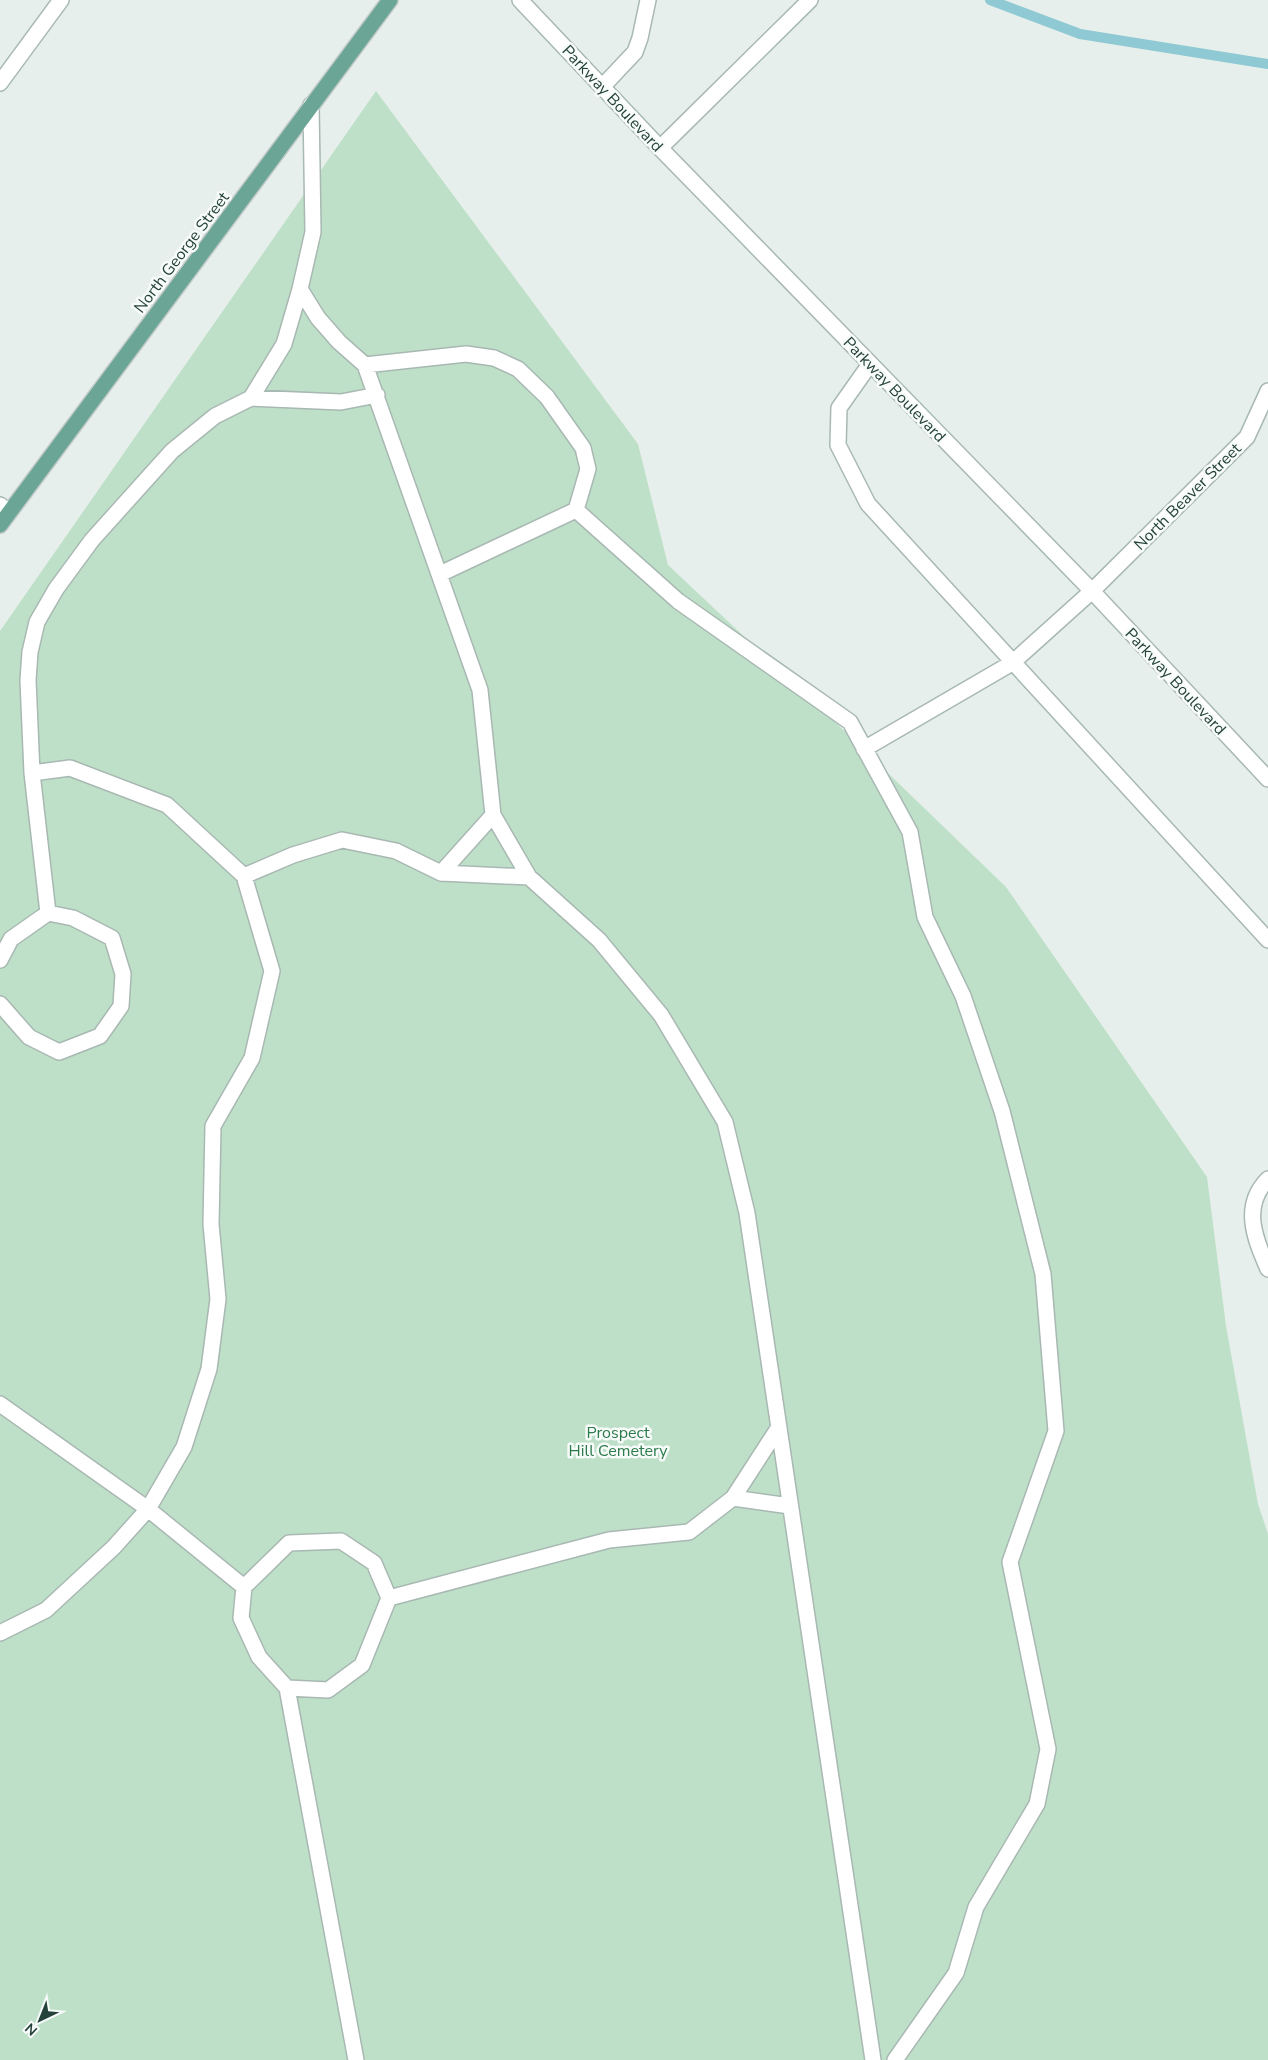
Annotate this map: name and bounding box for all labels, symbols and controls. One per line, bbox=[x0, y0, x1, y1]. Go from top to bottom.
street label: Parkway Boulevard bbox=[557, 40, 668, 157]
street label: North George Street bbox=[129, 187, 235, 318]
street label: Parkway Boulevard bbox=[838, 332, 950, 447]
street label: North Beaver Street bbox=[1129, 438, 1247, 555]
street label: Parkway Boulevard bbox=[1120, 623, 1231, 740]
park label: Prospect Hill Cemetery bbox=[569, 1422, 668, 1462]
north arrow bbox=[15, 1995, 65, 2045]
text: N bbox=[21, 2019, 42, 2040]

